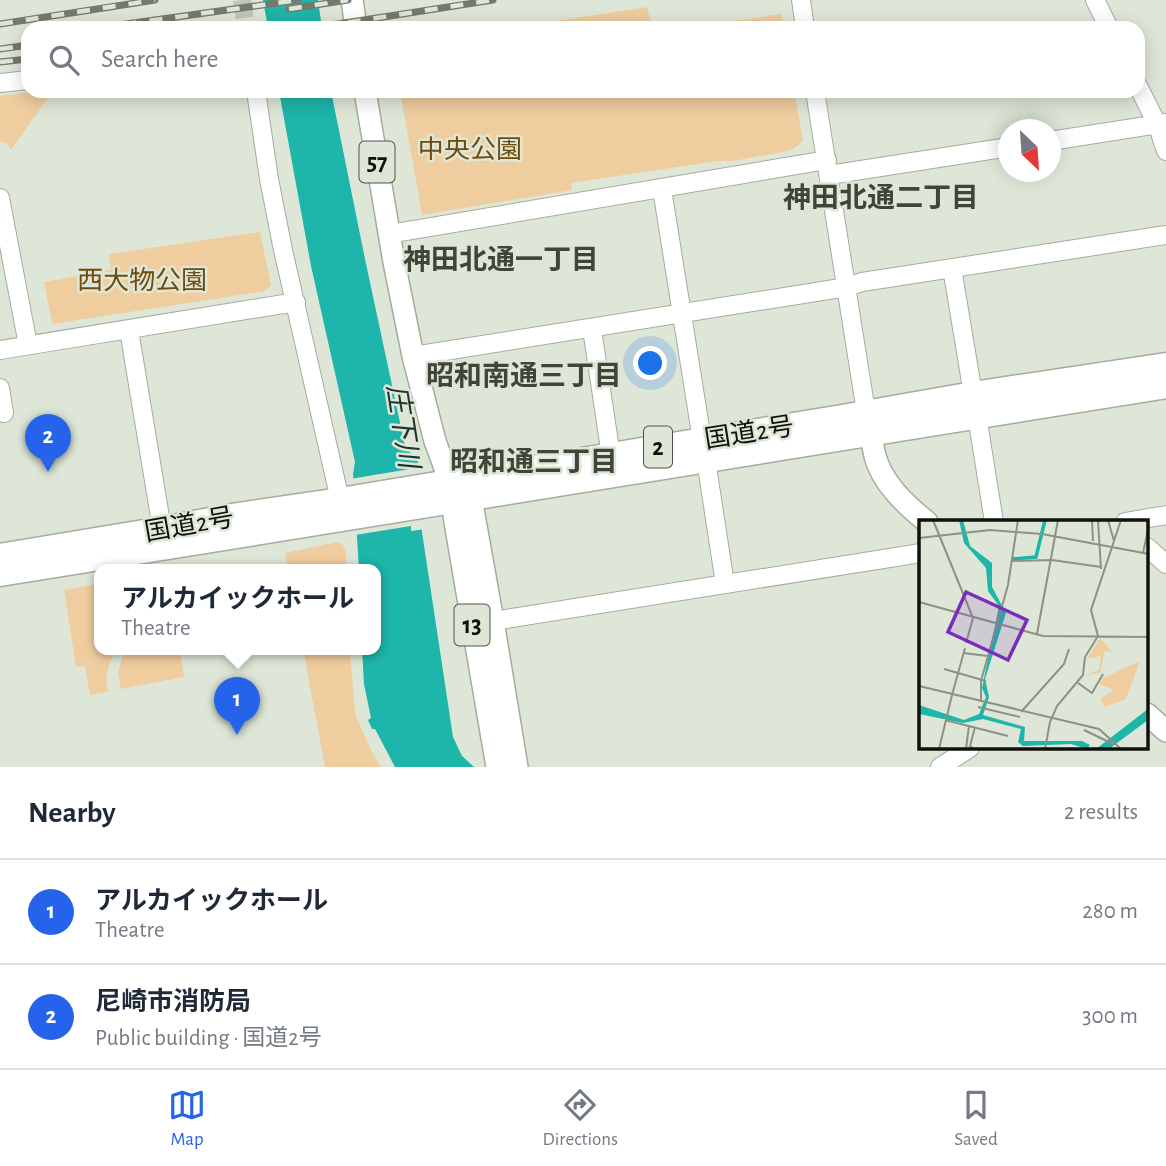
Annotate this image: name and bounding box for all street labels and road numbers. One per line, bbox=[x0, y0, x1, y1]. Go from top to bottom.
road number: 57 bbox=[360, 142, 394, 182]
street label: 国道2号 bbox=[703, 412, 796, 453]
road number: 2 bbox=[644, 426, 672, 467]
street label: 国道2号 bbox=[143, 503, 236, 546]
road number: 13 bbox=[454, 604, 490, 646]

